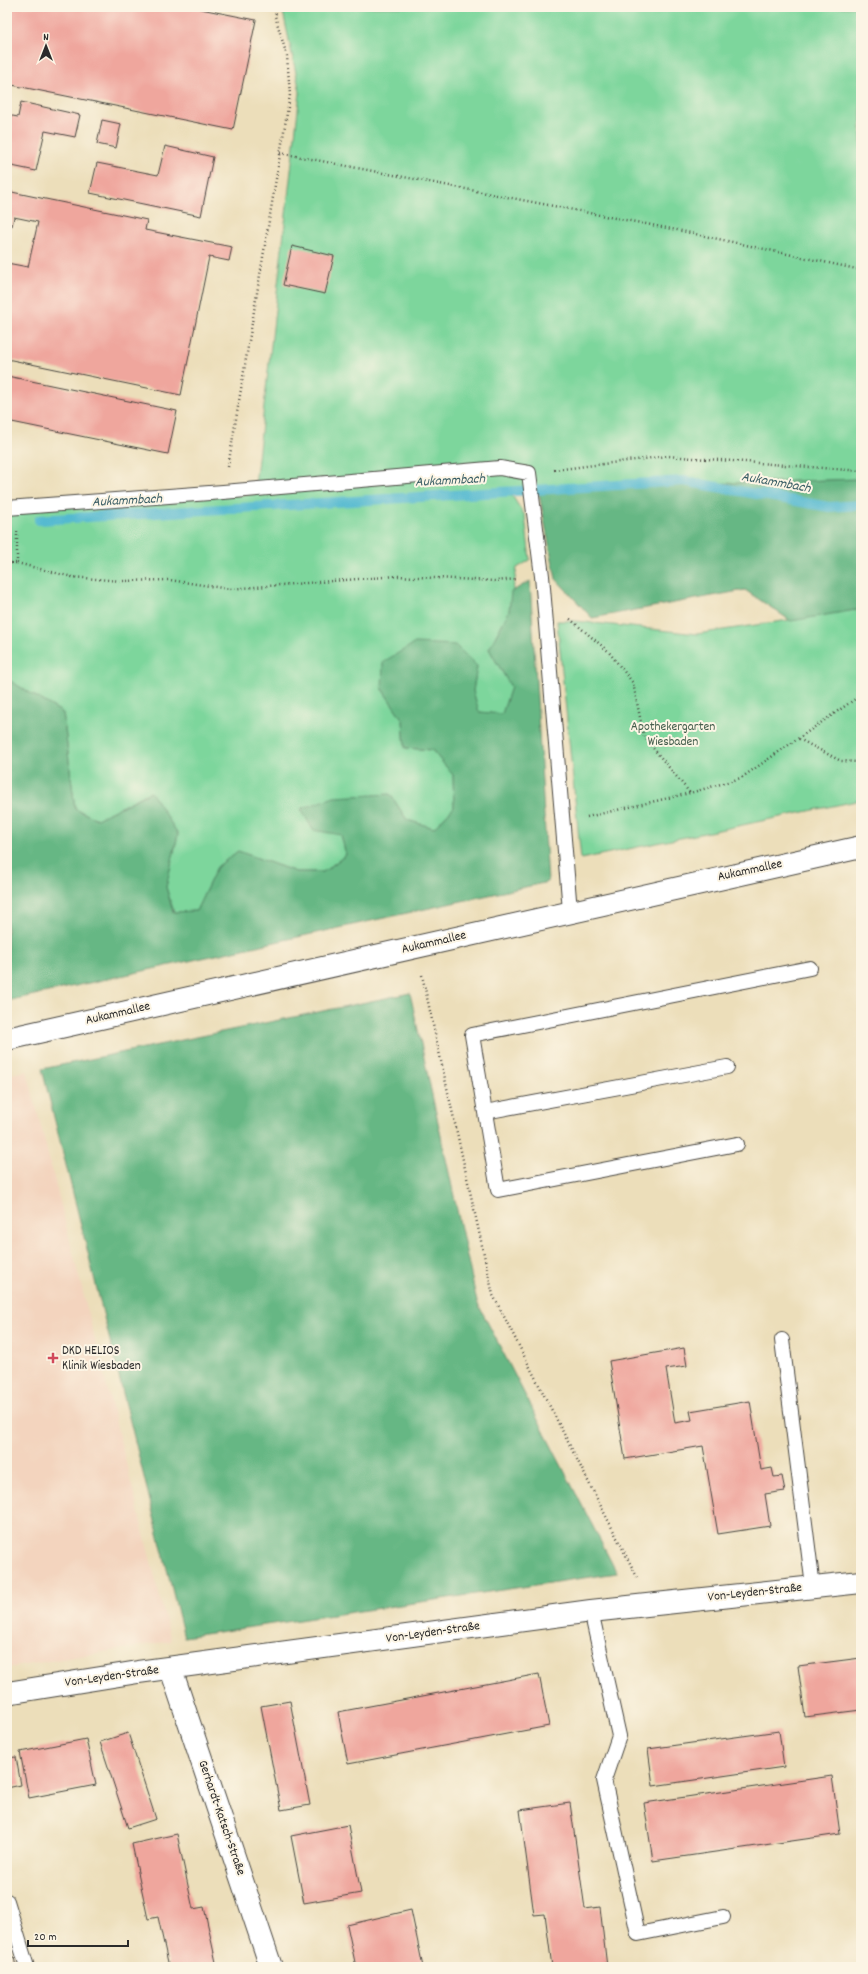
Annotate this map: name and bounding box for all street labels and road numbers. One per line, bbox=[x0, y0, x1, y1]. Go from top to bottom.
street label: Aukammallee bbox=[716, 855, 784, 887]
street label: Aukammallee bbox=[400, 926, 468, 960]
street label: Aukammallee bbox=[84, 997, 152, 1031]
street label: Von-Leyden-Straße bbox=[707, 1579, 803, 1607]
street label: Von-Leyden-Straße bbox=[385, 1617, 481, 1649]
street label: Von-Leyden-Straße bbox=[64, 1661, 160, 1693]
street label: Gerhardt-Katsch-Straße bbox=[192, 1758, 250, 1878]

